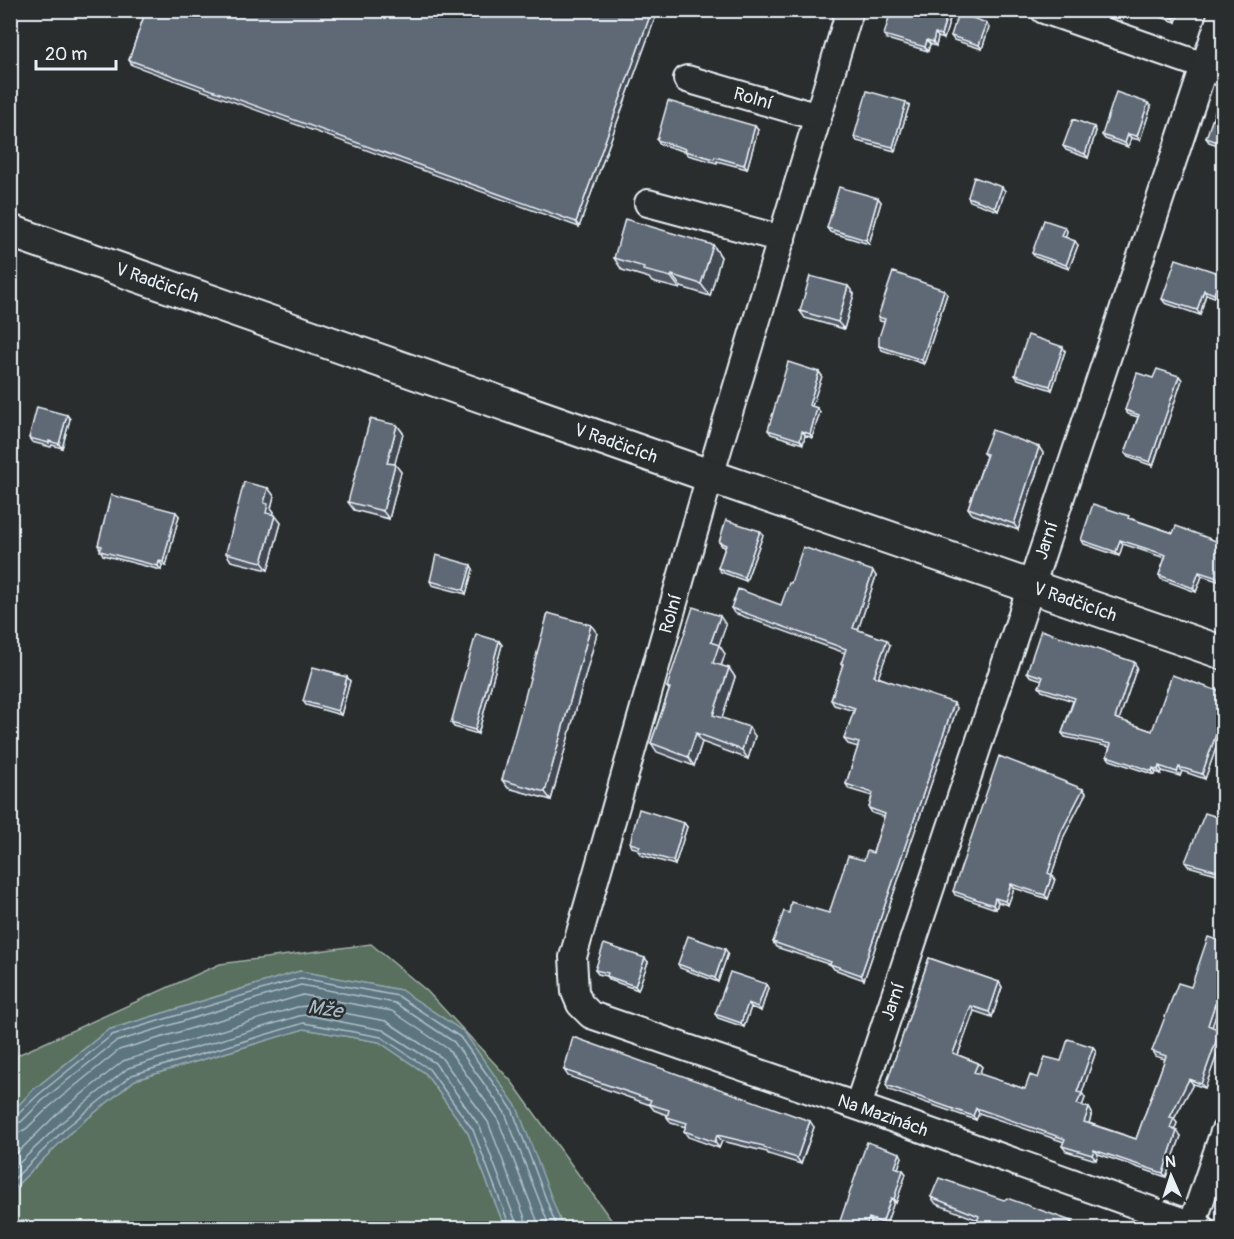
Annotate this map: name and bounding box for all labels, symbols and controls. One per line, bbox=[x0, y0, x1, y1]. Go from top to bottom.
scale bar bbox=[36, 33, 116, 71]
text: 20 m bbox=[45, 43, 87, 66]
street label: Rolní bbox=[731, 82, 776, 115]
street label: V Radčicích bbox=[113, 257, 202, 308]
street label: V Radčicích bbox=[571, 418, 661, 468]
street label: Jarní bbox=[1029, 519, 1063, 563]
street label: V Radčicích bbox=[1031, 577, 1120, 627]
street label: Rolní bbox=[654, 592, 688, 636]
street label: Jarní bbox=[876, 980, 910, 1024]
water label: Mže bbox=[306, 994, 346, 1024]
street label: Na Mazinách bbox=[835, 1089, 931, 1142]
north arrow bbox=[1141, 1146, 1201, 1206]
text: N bbox=[1164, 1152, 1176, 1172]

